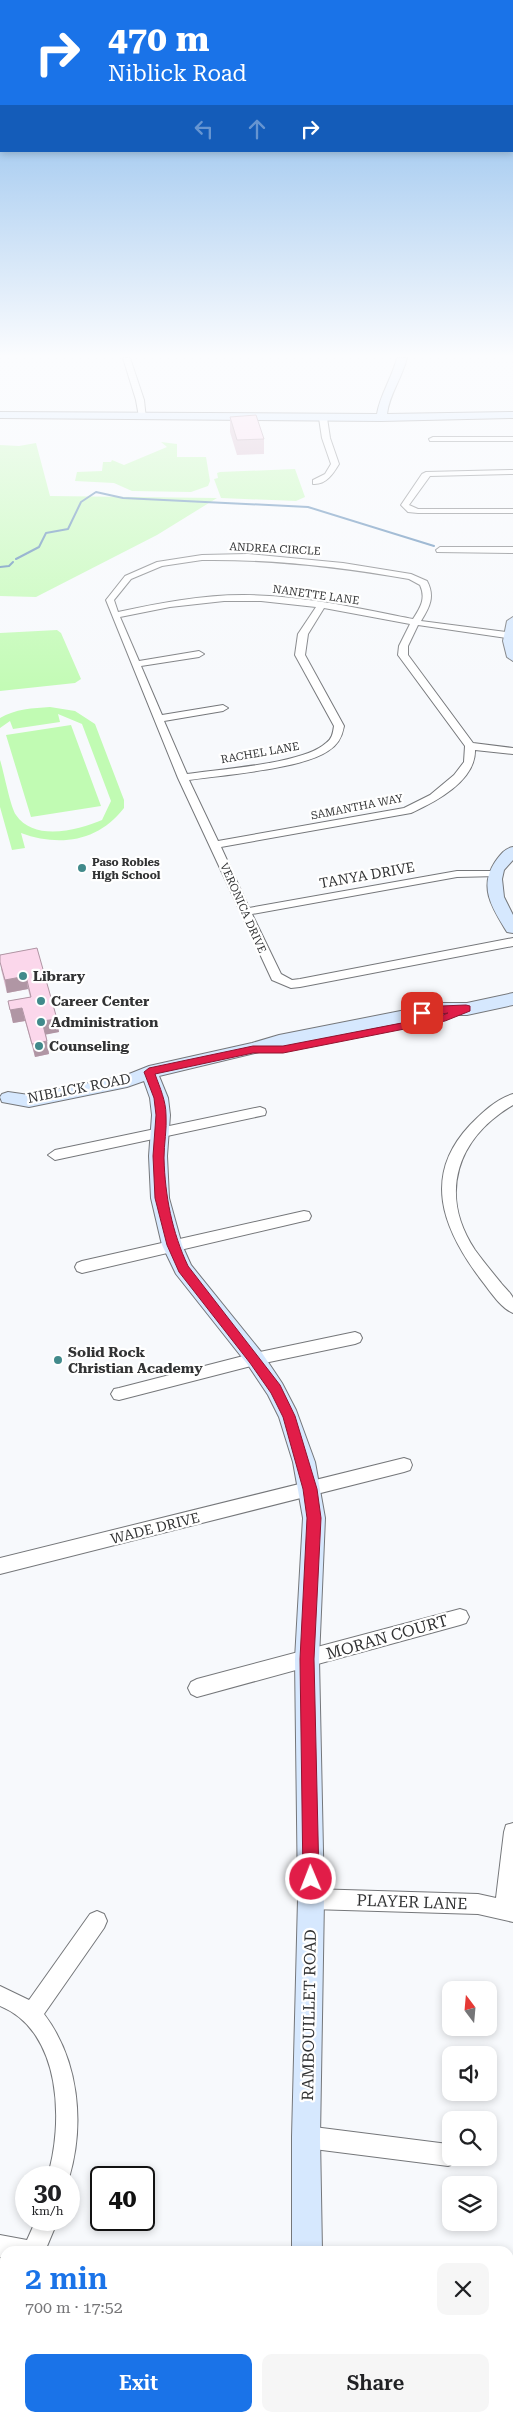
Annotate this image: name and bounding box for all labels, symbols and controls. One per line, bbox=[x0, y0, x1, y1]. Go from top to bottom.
text: 470 m bbox=[108, 19, 209, 60]
icon: right bbox=[25, 20, 90, 85]
text: Niblick Road bbox=[108, 61, 247, 86]
icon: left bbox=[190, 115, 218, 143]
icon: ahead bbox=[243, 115, 271, 143]
icon: right bbox=[296, 115, 324, 143]
street label: ANDREA CIRCLE bbox=[229, 540, 321, 558]
street label: NANETTE LANE bbox=[272, 582, 360, 608]
street label: RACHEL LANE bbox=[220, 740, 300, 766]
street label: SAMANTHA WAY bbox=[310, 792, 405, 822]
place label: Paso Robles High School bbox=[92, 856, 161, 882]
street label: TANYA DRIVE bbox=[318, 859, 416, 891]
street label: VERONICA DRIVE bbox=[217, 861, 269, 955]
marker: Paso Robles High School bbox=[76, 862, 88, 874]
place label: Library bbox=[33, 968, 86, 984]
marker: Library bbox=[17, 970, 29, 982]
pin bbox=[401, 992, 443, 1034]
place label: Career Center bbox=[51, 993, 150, 1009]
marker: Career Center bbox=[35, 995, 47, 1007]
icon: arrive bbox=[408, 999, 436, 1027]
place label: Administration bbox=[51, 1014, 159, 1030]
marker: Administration bbox=[35, 1016, 47, 1028]
place label: Counseling bbox=[49, 1038, 130, 1054]
marker: Counseling bbox=[33, 1040, 45, 1052]
street label: NIBLICK ROAD bbox=[26, 1070, 132, 1106]
place label: Solid Rock Christian Academy bbox=[68, 1344, 203, 1376]
marker: Solid Rock Christian Academy bbox=[52, 1354, 64, 1366]
street label: WADE DRIVE bbox=[109, 1509, 201, 1547]
street label: MORAN COURT bbox=[324, 1610, 450, 1663]
position arrow bbox=[284, 1852, 336, 1904]
street label: PLAYER LANE bbox=[356, 1891, 468, 1913]
street label: RAMBOUILLET ROAD bbox=[298, 1929, 320, 2101]
north arrow bbox=[442, 1981, 498, 2036]
map controls bbox=[442, 1981, 497, 2231]
button: sound bbox=[442, 2046, 497, 2101]
button: search bbox=[442, 2111, 497, 2166]
speed limit sign: 40 bbox=[90, 2166, 155, 2231]
button: layers bbox=[442, 2176, 497, 2231]
text: 30 bbox=[33, 2178, 62, 2207]
text: km/h bbox=[31, 2204, 64, 2218]
text: 2 min bbox=[25, 2261, 108, 2296]
button: close bbox=[437, 2263, 489, 2315]
text: 700 m · 17:52 bbox=[25, 2298, 123, 2317]
button: Exit bbox=[25, 2354, 252, 2412]
button: Share bbox=[262, 2354, 489, 2412]

